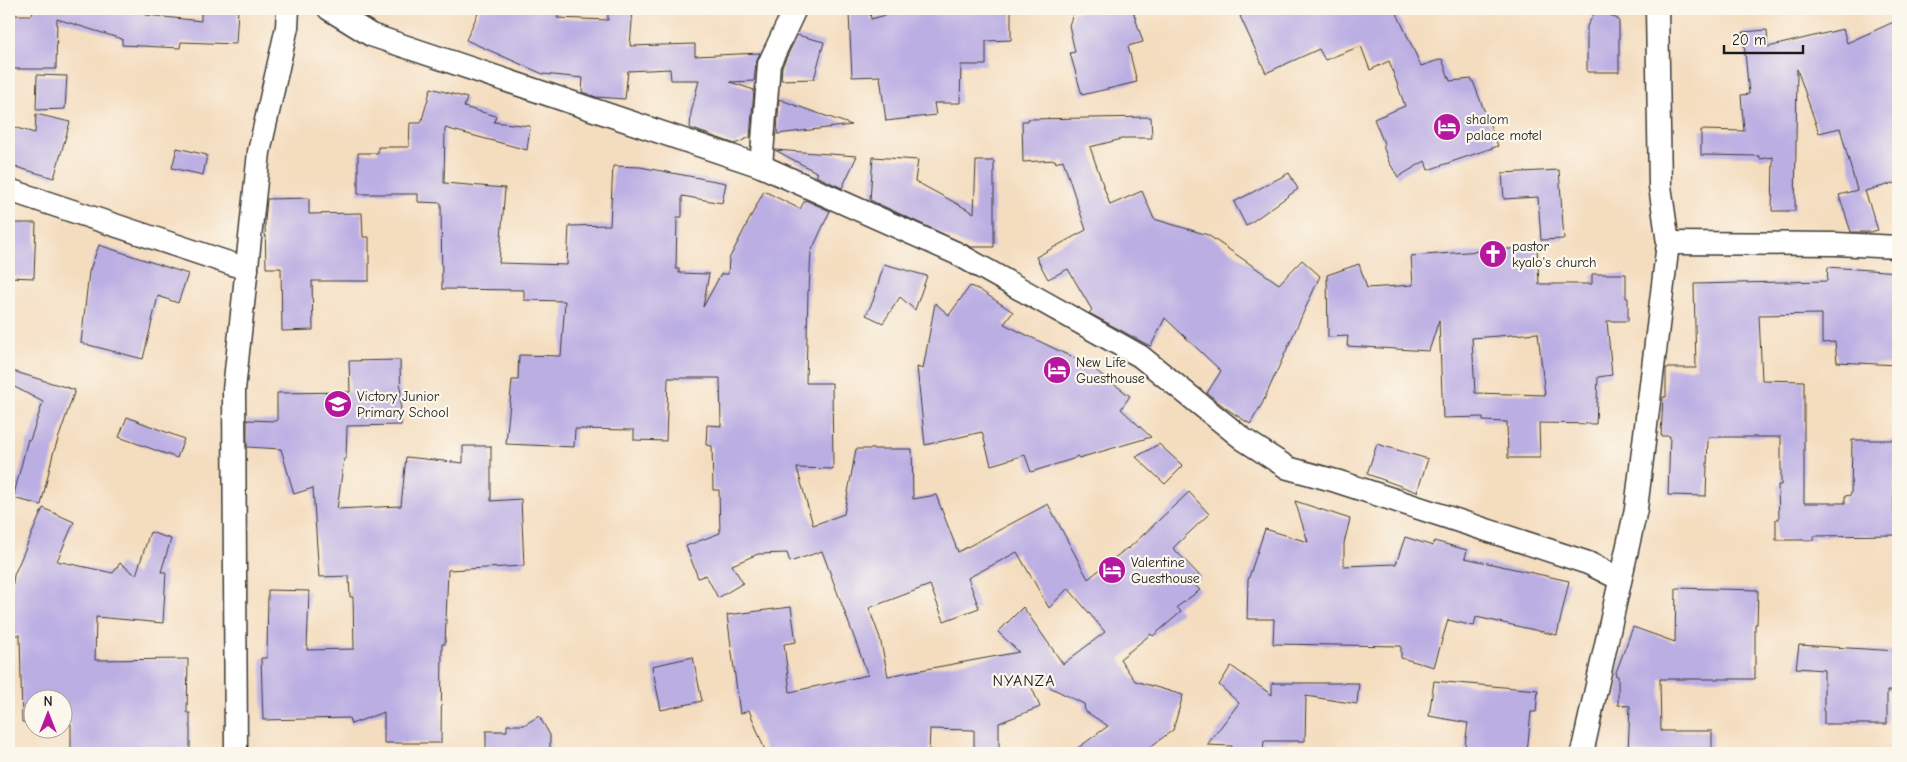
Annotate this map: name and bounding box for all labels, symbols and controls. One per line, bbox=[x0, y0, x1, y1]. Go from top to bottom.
scale bar bbox=[1724, 22, 1803, 54]
text: 20 m bbox=[1732, 31, 1766, 49]
place label: shalom palace motel bbox=[1466, 111, 1542, 144]
hotel icon: shalom palace motel bbox=[1432, 112, 1462, 142]
place label: pastor kyalo's church bbox=[1512, 238, 1597, 271]
church icon: pastor kyalo's church bbox=[1478, 239, 1508, 269]
place label: New Life Guesthouse bbox=[1076, 354, 1145, 387]
hotel icon: New Life Guesthouse bbox=[1042, 355, 1072, 385]
place label: Victory Junior Primary School bbox=[357, 388, 449, 421]
school or university icon: Victory Junior Primary School bbox=[323, 389, 353, 419]
place label: Valentine Guesthouse bbox=[1131, 554, 1200, 587]
hotel icon: Valentine Guesthouse bbox=[1097, 555, 1127, 585]
district label: NYANZA bbox=[993, 672, 1055, 690]
north arrow bbox=[22, 690, 72, 740]
text: N bbox=[43, 693, 53, 710]

